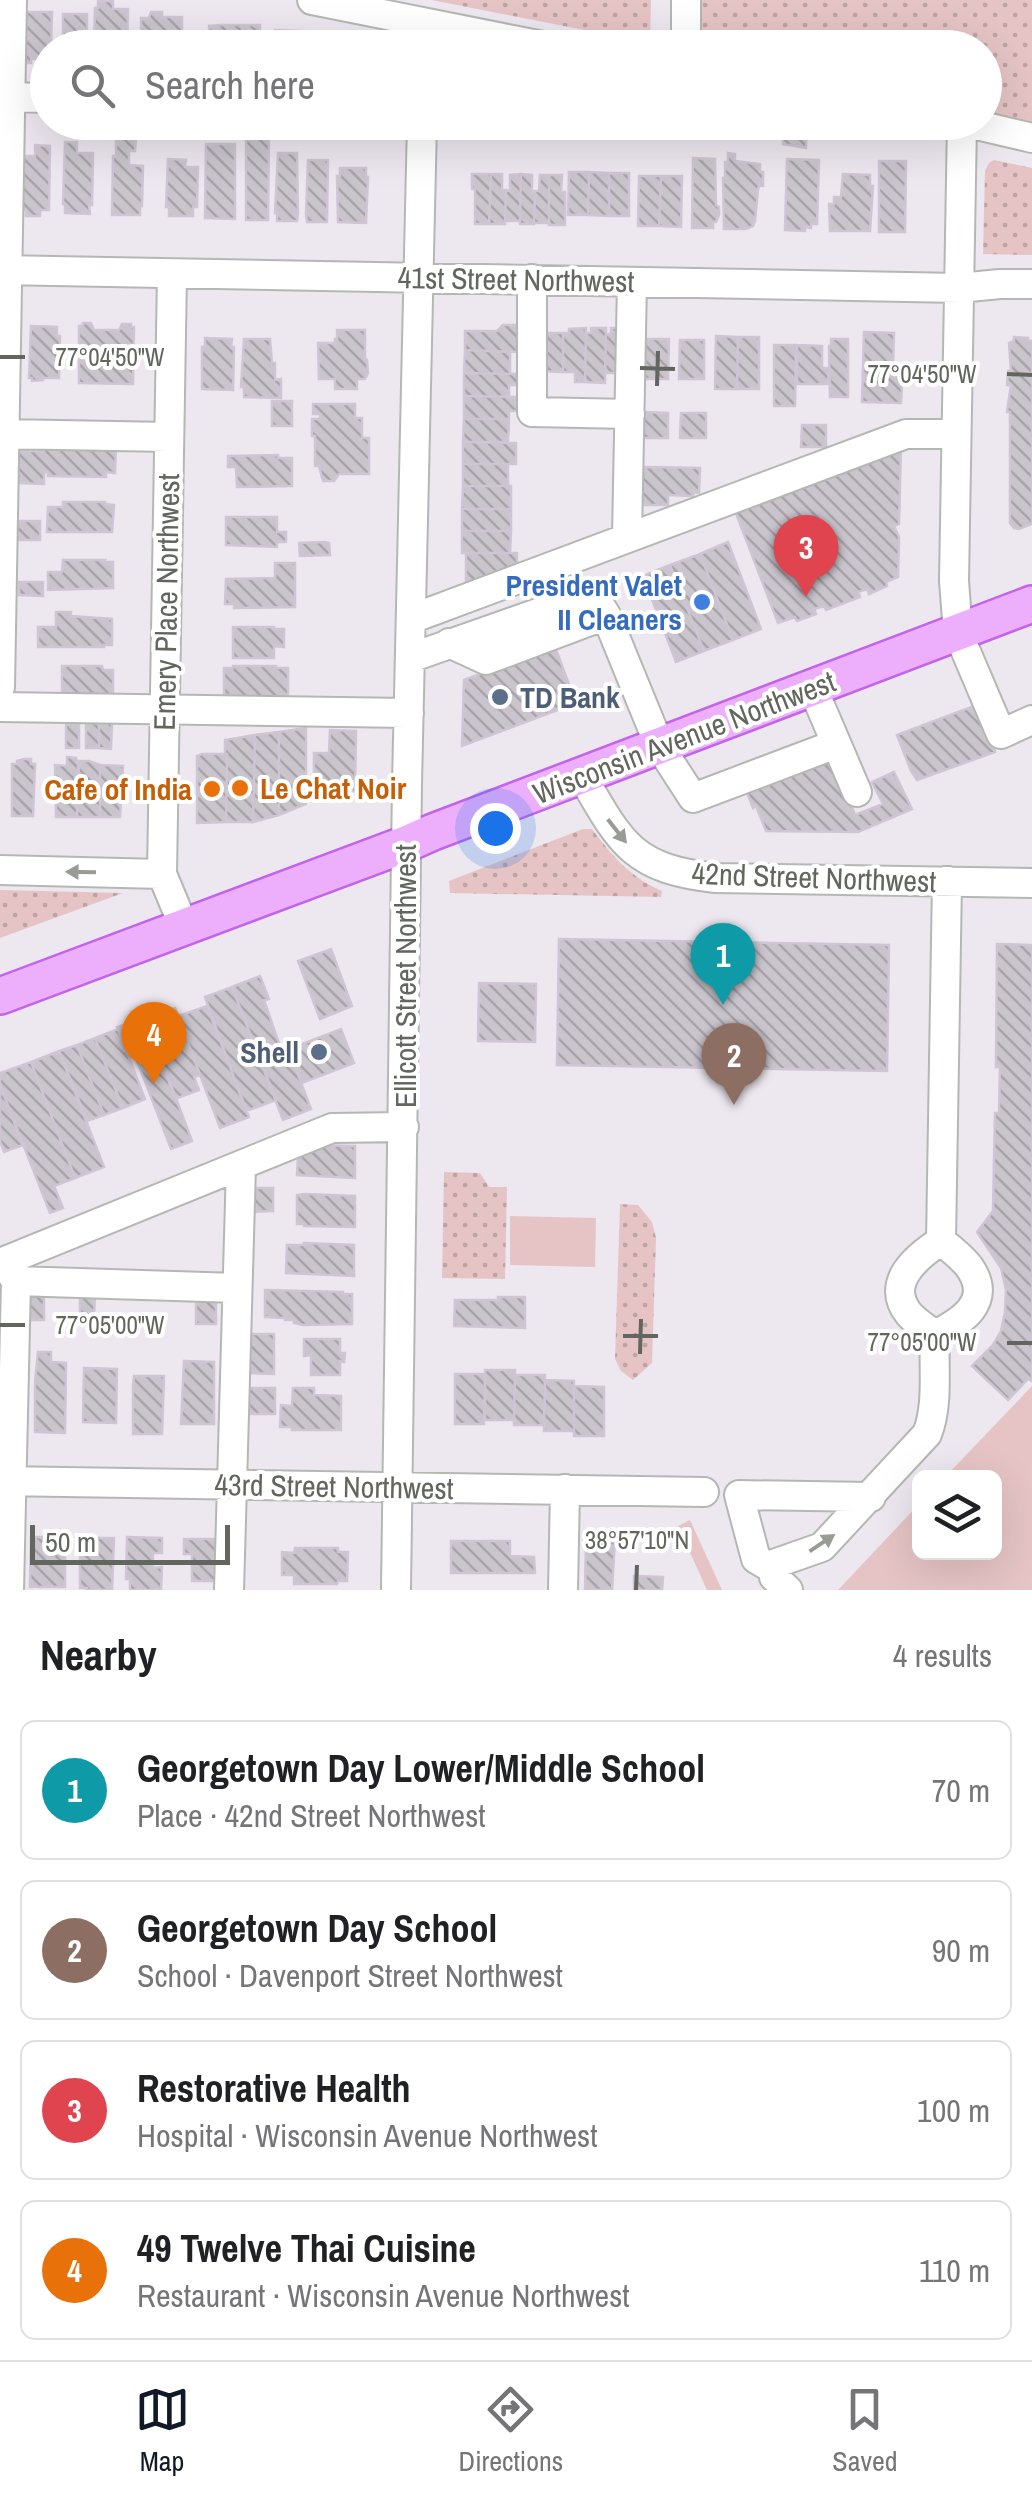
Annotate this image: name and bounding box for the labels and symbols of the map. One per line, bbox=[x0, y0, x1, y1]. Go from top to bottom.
street label: 41st Street Northwest bbox=[397, 257, 635, 301]
text: 77°04'50"W bbox=[56, 340, 165, 374]
text: 77°04'50"W bbox=[868, 357, 977, 391]
street label: Emery Place Northwest bbox=[144, 473, 188, 731]
pin: 3 bbox=[774, 514, 838, 597]
place label: President Valet II Cleaners bbox=[506, 565, 682, 639]
marker: President Valet II Cleaners bbox=[691, 591, 713, 613]
street label: Wisconsin Avenue Northwest bbox=[527, 661, 841, 813]
place label: TD Bank bbox=[520, 677, 620, 717]
marker: TD Bank bbox=[489, 686, 511, 708]
place label: Le Chat Noir bbox=[260, 768, 407, 808]
place label: Cafe of India bbox=[44, 769, 192, 809]
marker: Le Chat Noir bbox=[229, 777, 251, 799]
marker: Cafe of India bbox=[201, 778, 223, 800]
your location bbox=[470, 803, 521, 854]
one-way arrow bbox=[606, 818, 626, 844]
street label: Ellicott Street Northwest bbox=[385, 844, 425, 1108]
street label: 42nd Street Northwest bbox=[691, 853, 937, 901]
one-way arrow bbox=[64, 864, 96, 880]
pin: 1 bbox=[690, 922, 756, 1005]
pin: 4 bbox=[122, 1002, 186, 1084]
pin: 2 bbox=[702, 1022, 766, 1105]
place label: Shell bbox=[240, 1032, 299, 1072]
marker: Shell bbox=[308, 1041, 330, 1063]
text: 77°05'00"W bbox=[56, 1308, 165, 1342]
text: 77°05'00"W bbox=[868, 1325, 977, 1359]
street label: 43rd Street Northwest bbox=[214, 1464, 454, 1508]
scale bar bbox=[30, 1520, 230, 1564]
text: 38°57'10"N bbox=[585, 1523, 689, 1557]
one-way arrow bbox=[808, 1533, 835, 1553]

